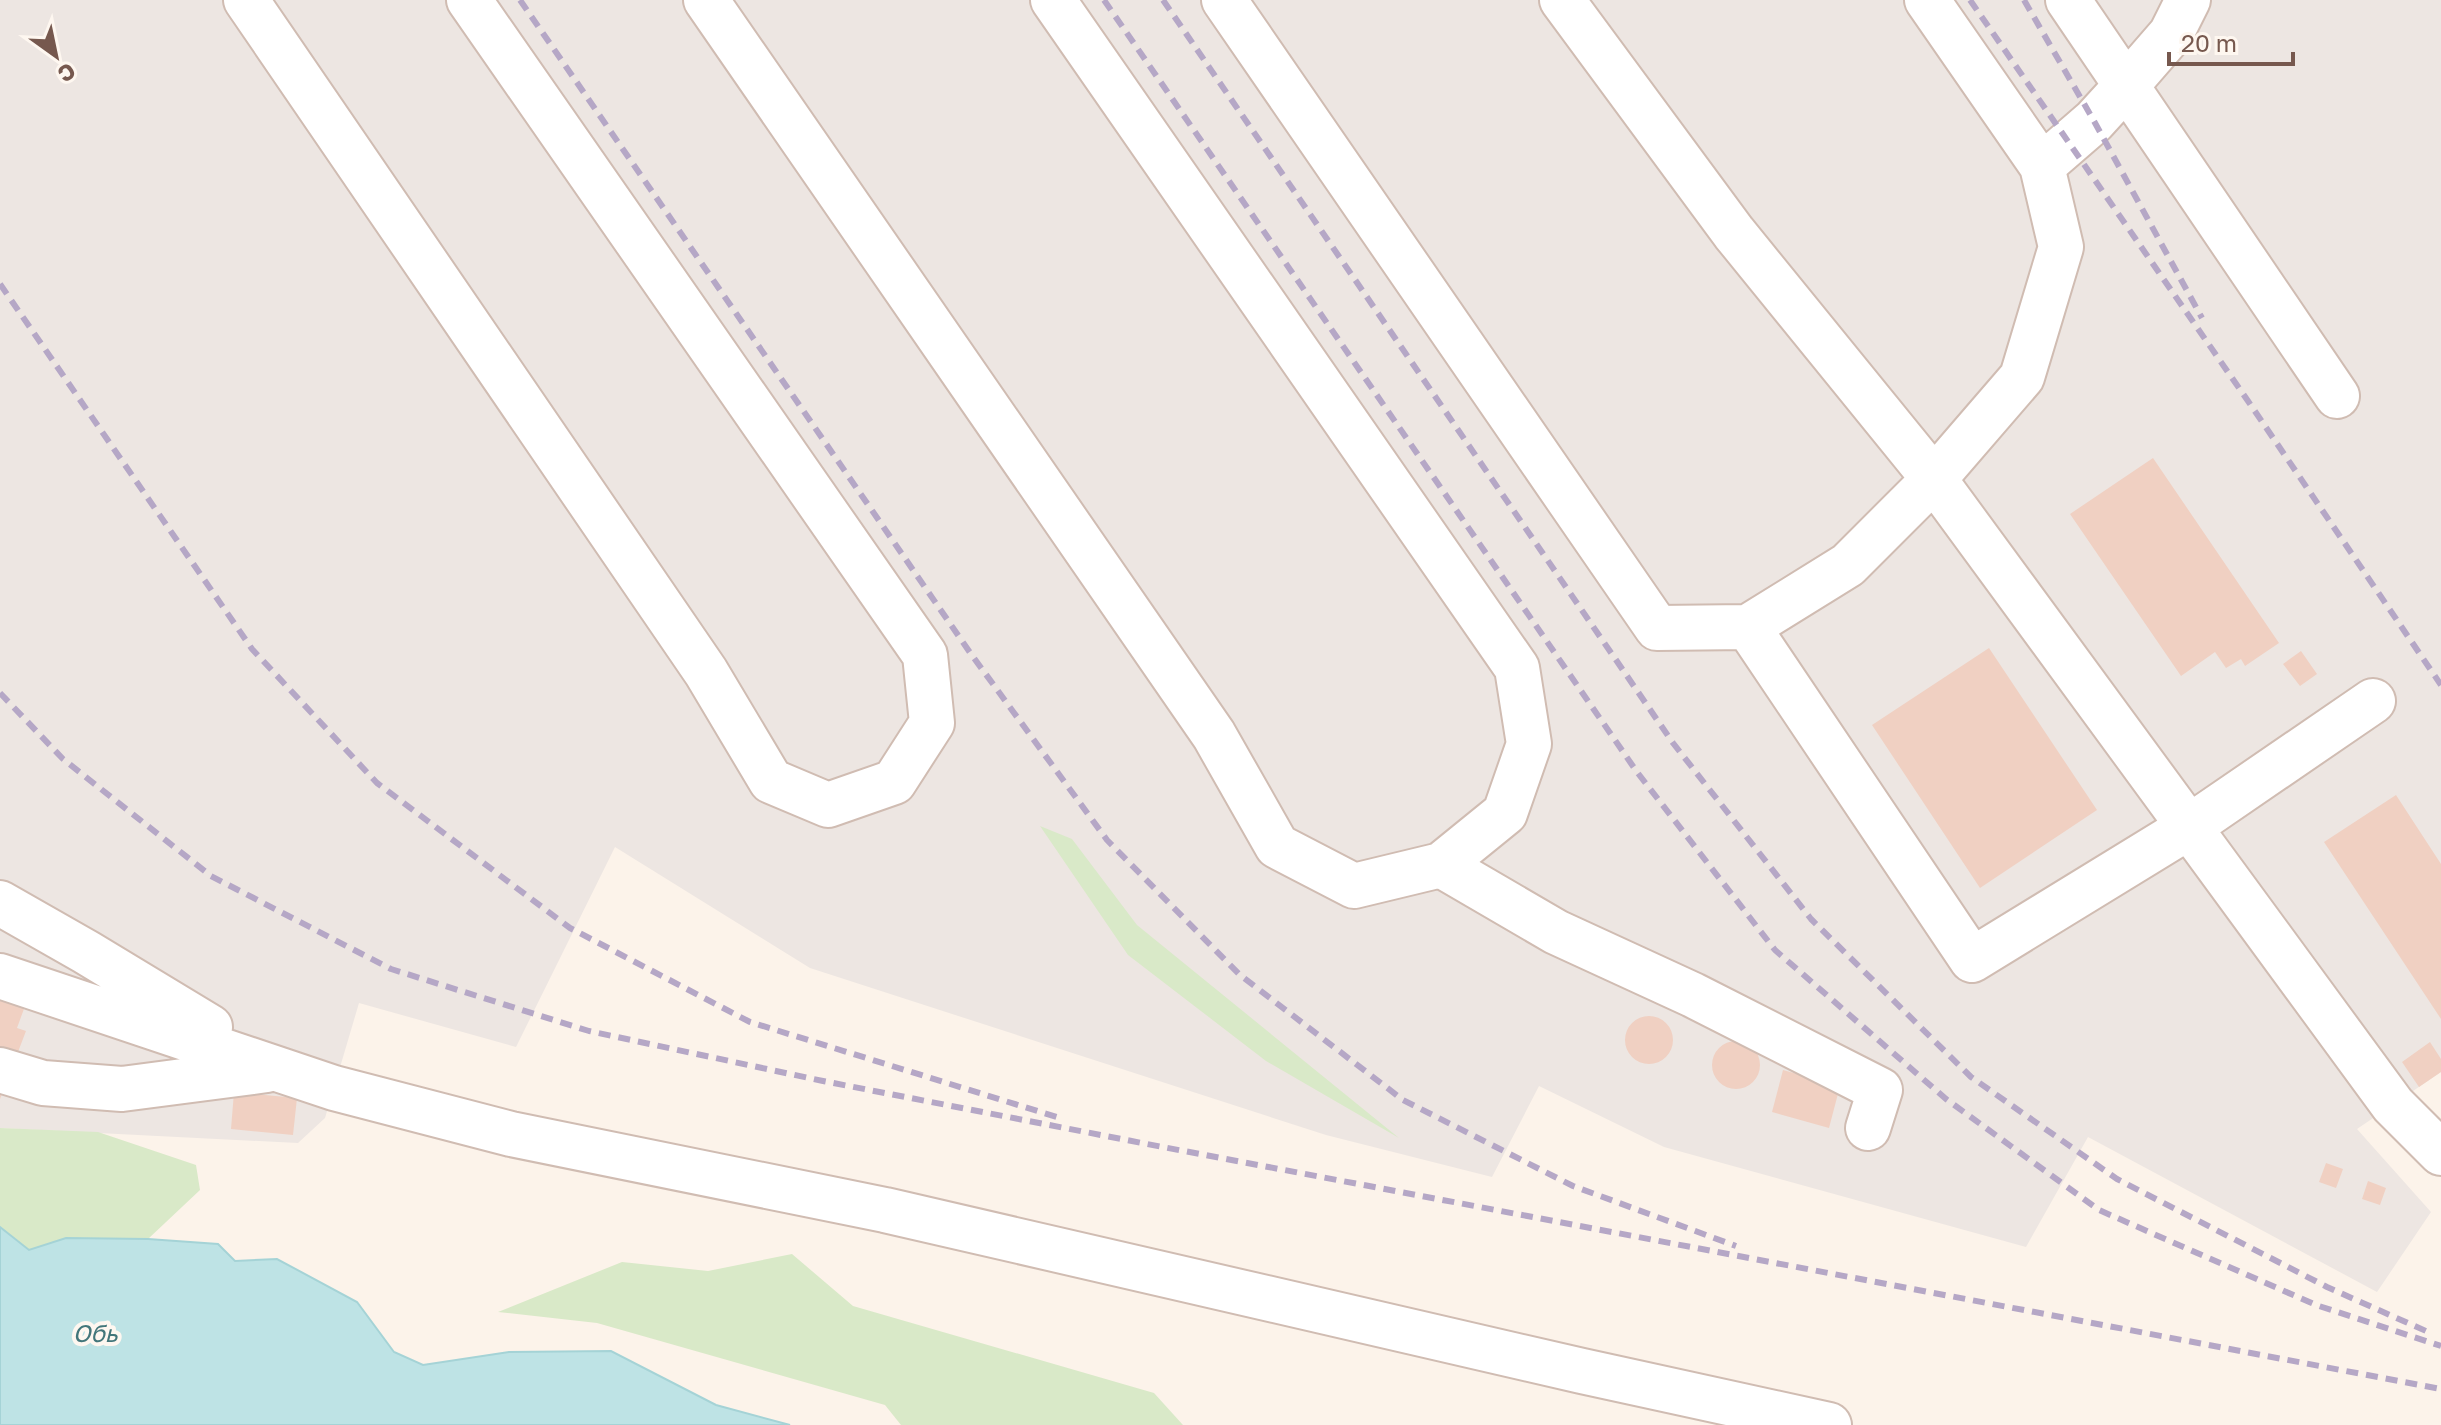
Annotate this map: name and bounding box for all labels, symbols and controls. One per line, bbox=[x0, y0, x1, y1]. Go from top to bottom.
north arrow bbox=[16, 16, 96, 96]
scale bar bbox=[2169, 16, 2293, 66]
text: 20 m bbox=[2181, 28, 2237, 57]
text: С bbox=[53, 58, 81, 89]
water label: Обь bbox=[73, 1318, 119, 1347]

